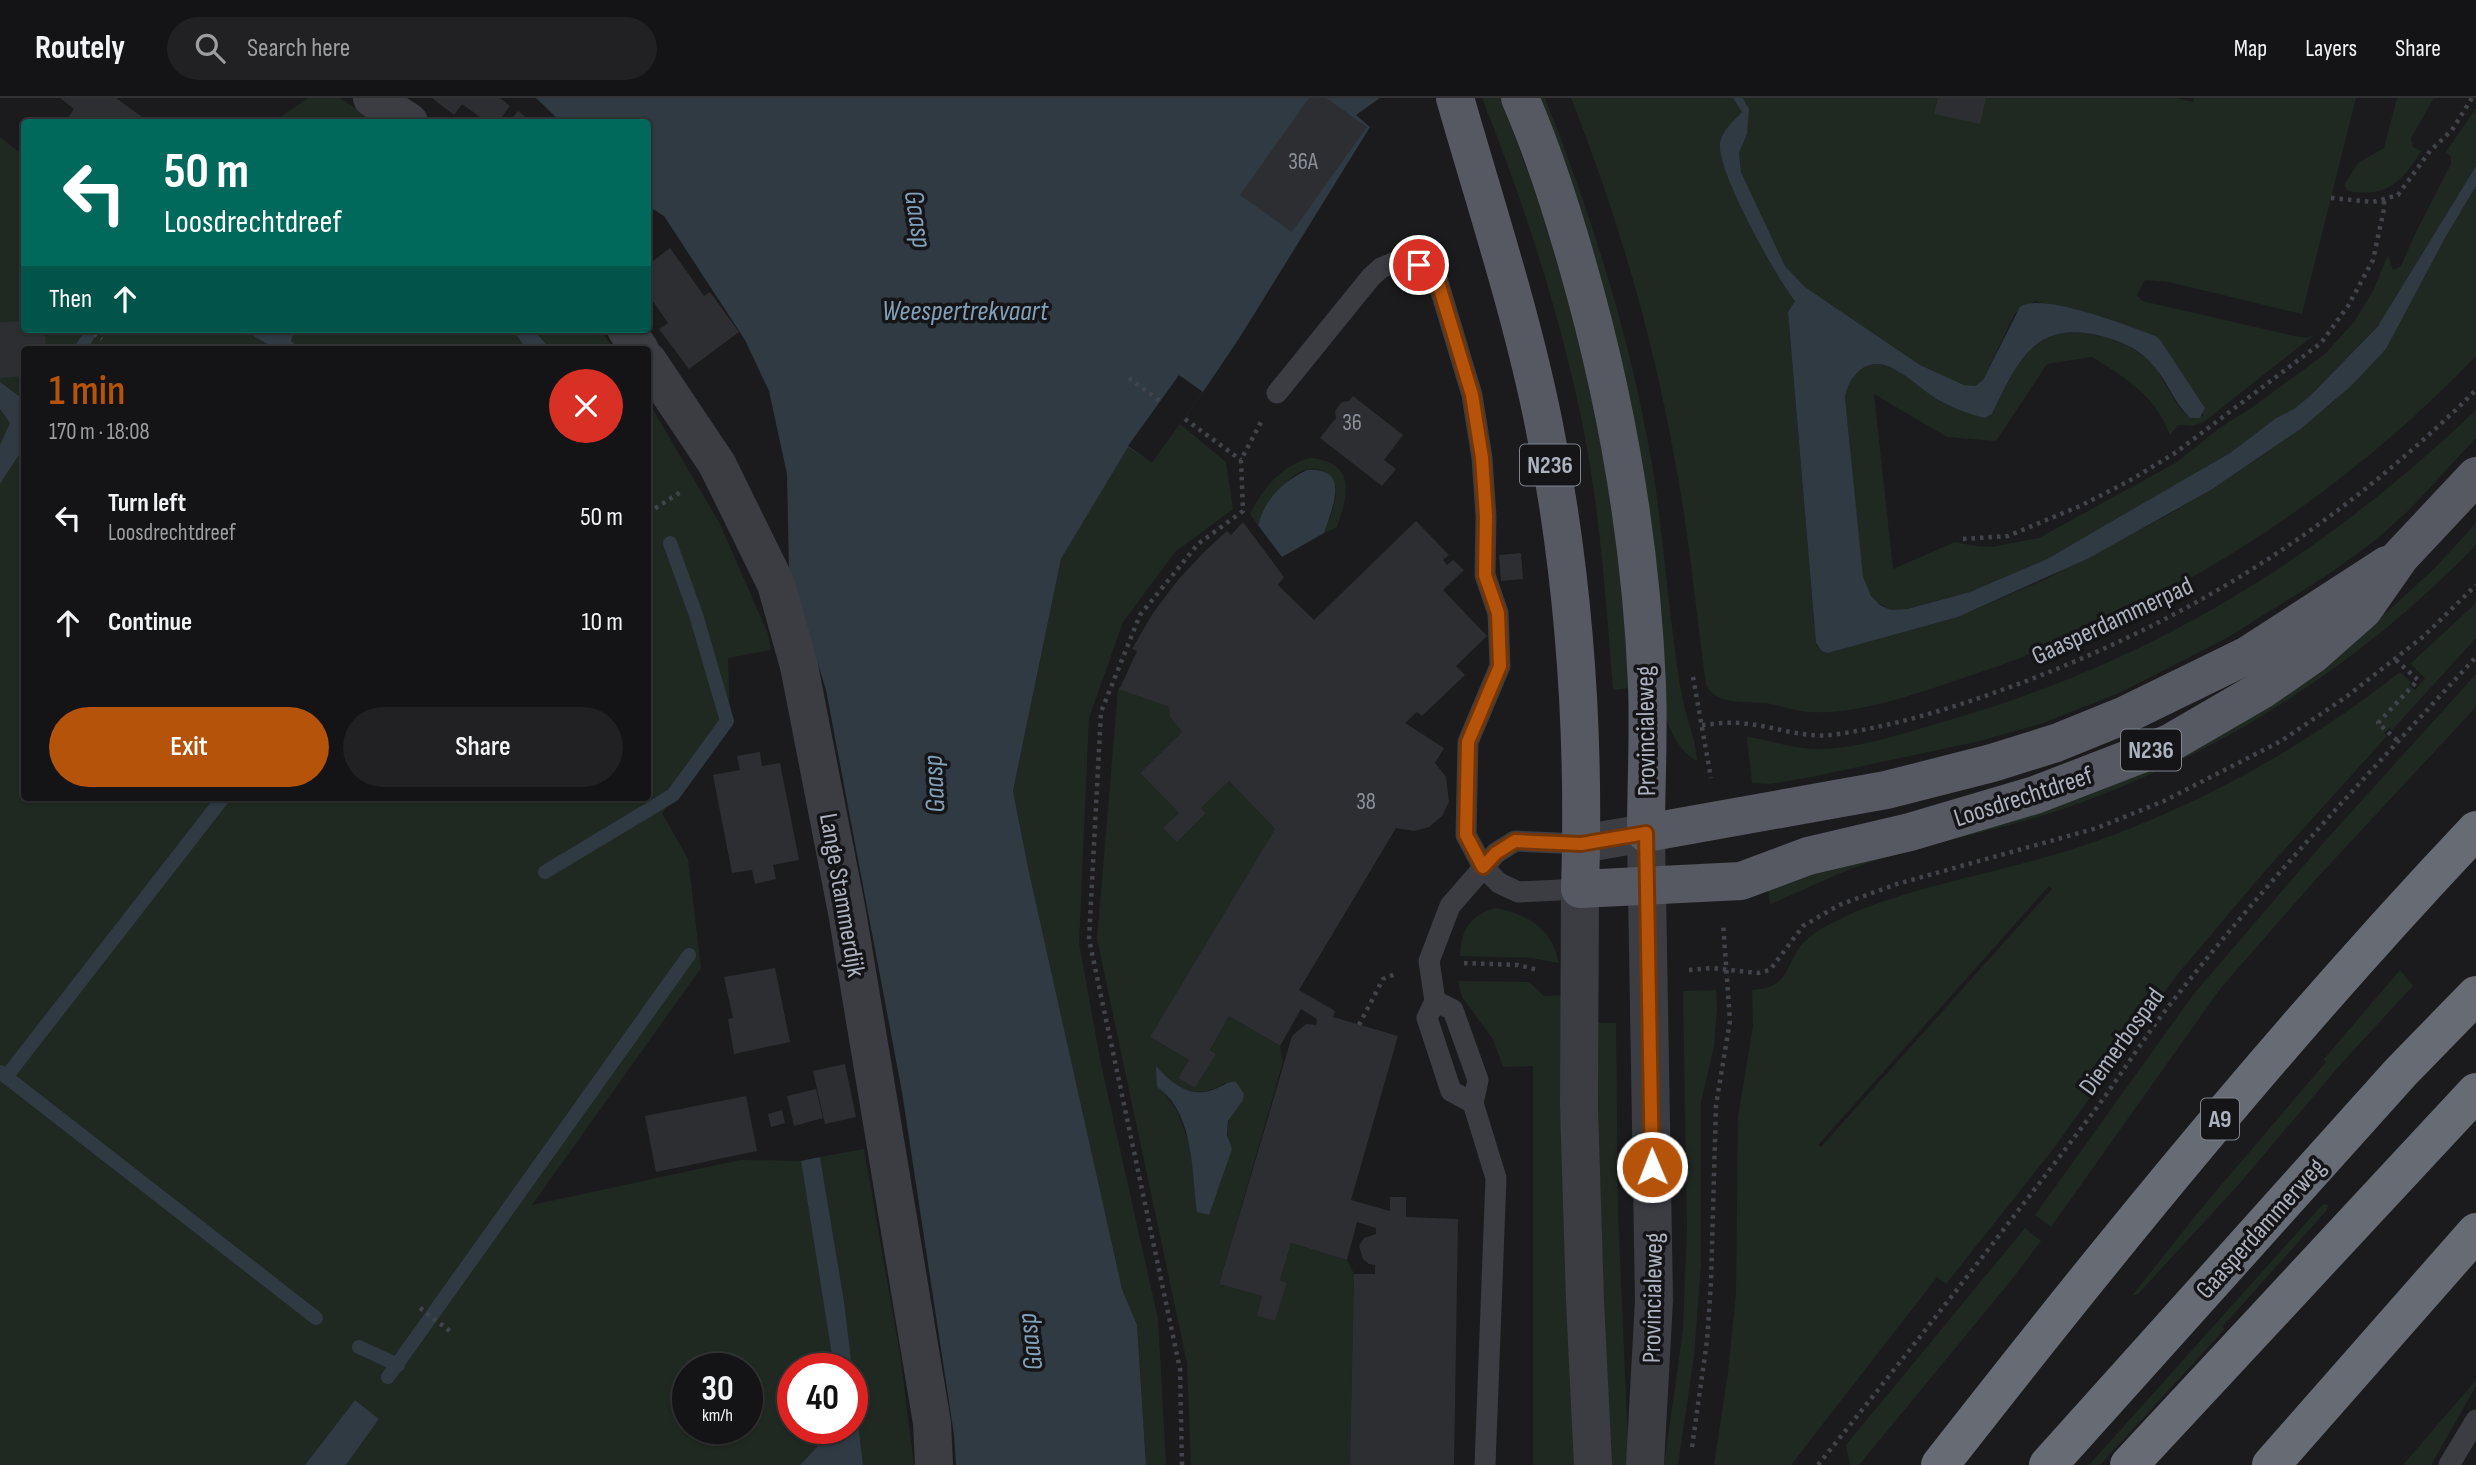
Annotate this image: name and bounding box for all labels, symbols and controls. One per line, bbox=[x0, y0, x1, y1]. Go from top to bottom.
search box bbox=[167, 17, 657, 80]
text: Routely bbox=[35, 28, 125, 68]
icon: search bbox=[191, 29, 229, 67]
text: Search here bbox=[247, 33, 350, 64]
text: Map bbox=[2234, 34, 2267, 63]
text: Layers bbox=[2305, 34, 2357, 63]
text: Share bbox=[2395, 34, 2441, 63]
text: 50 m bbox=[164, 143, 249, 202]
icon: left bbox=[49, 147, 140, 238]
house number: 36A bbox=[1288, 148, 1318, 176]
water label: Gaasp bbox=[897, 188, 938, 250]
text: Loosdrechtdreef bbox=[164, 203, 342, 242]
pin bbox=[1389, 235, 1449, 295]
icon: arrive bbox=[1400, 246, 1438, 284]
icon: ahead bbox=[106, 280, 144, 318]
text: Then bbox=[49, 284, 92, 315]
water label: Weespertrekvaart bbox=[882, 295, 1049, 328]
text: 1 min bbox=[49, 366, 125, 417]
button: close bbox=[549, 369, 623, 443]
house number: 36 bbox=[1342, 409, 1362, 437]
text: 170 m · 18:08 bbox=[49, 418, 150, 446]
road number: N236 bbox=[1520, 444, 1580, 486]
text: Turn left bbox=[108, 488, 186, 519]
icon: left bbox=[49, 499, 87, 537]
text: 50 m bbox=[580, 502, 623, 533]
text: Loosdrechtdreef bbox=[108, 519, 236, 547]
street label: Gaasperdammerpad bbox=[2027, 571, 2198, 672]
icon: ahead bbox=[49, 604, 87, 642]
text: Continue bbox=[108, 607, 192, 638]
text: 10 m bbox=[581, 607, 623, 638]
street label: Provincialeweg bbox=[1630, 666, 1663, 796]
button: Exit bbox=[49, 707, 329, 787]
button: Share bbox=[343, 707, 623, 787]
road number: N236 bbox=[2121, 730, 2181, 770]
water label: Gaasp bbox=[917, 754, 952, 814]
street label: Loosdrechtdreef bbox=[1950, 760, 2097, 834]
house number: 38 bbox=[1356, 788, 1376, 816]
street label: Lange Stammerdijk bbox=[812, 811, 871, 980]
street label: Diemerbospad bbox=[2073, 982, 2172, 1102]
road number: A9 bbox=[2201, 1099, 2239, 1140]
position arrow bbox=[1615, 1130, 1689, 1204]
street label: Gaasperdammerweg bbox=[2190, 1152, 2332, 1306]
street label: Provincialeweg bbox=[1637, 1233, 1670, 1363]
water label: Gaasp bbox=[1011, 1311, 1050, 1372]
speed limit sign: 40 bbox=[777, 1353, 868, 1444]
text: 30 bbox=[701, 1368, 734, 1411]
text: km/h bbox=[702, 1405, 733, 1426]

